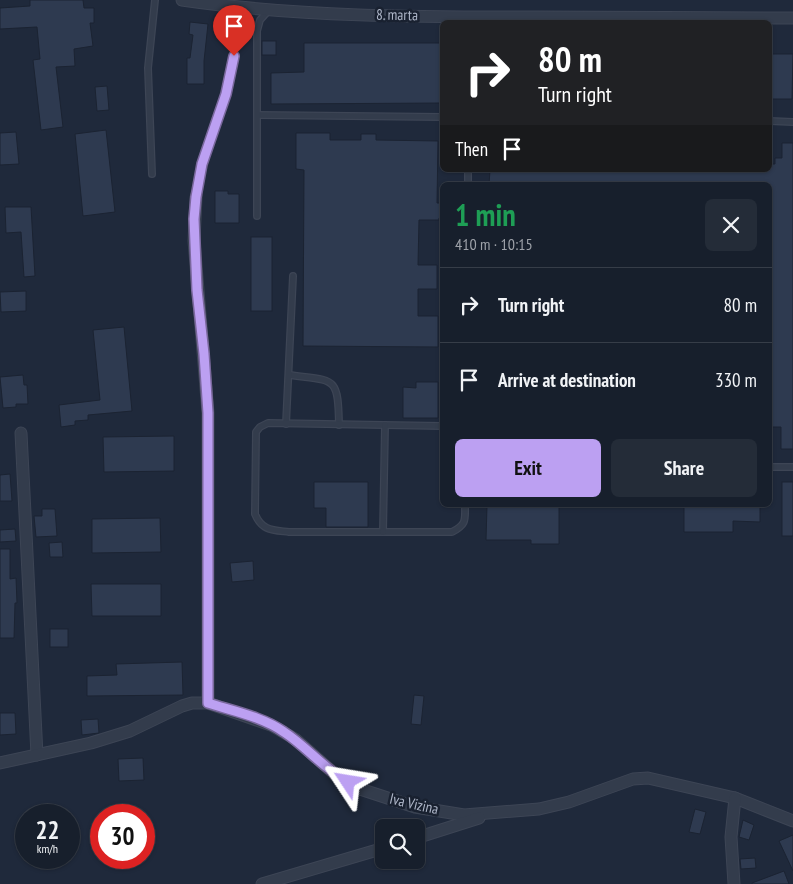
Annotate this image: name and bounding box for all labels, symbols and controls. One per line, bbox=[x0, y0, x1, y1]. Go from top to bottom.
pin bbox=[213, 5, 255, 56]
street label: 8. marta bbox=[376, 5, 418, 24]
icon: arrive bbox=[220, 12, 248, 40]
text: 80 m bbox=[538, 36, 602, 82]
icon: right bbox=[455, 40, 520, 105]
text: Turn right bbox=[538, 80, 612, 108]
icon: arrive bbox=[498, 135, 526, 163]
text: Then bbox=[455, 137, 488, 161]
text: 1 min bbox=[455, 195, 516, 234]
button: close bbox=[705, 199, 757, 251]
text: 410 m · 10:15 bbox=[455, 234, 533, 254]
icon: right bbox=[455, 291, 483, 319]
text: Turn right bbox=[498, 293, 564, 317]
text: 80 m bbox=[724, 293, 757, 317]
icon: arrive bbox=[455, 366, 483, 394]
text: Arrive at destination bbox=[498, 368, 636, 392]
text: 330 m bbox=[715, 368, 757, 392]
button: Exit bbox=[455, 439, 601, 497]
button: Share bbox=[611, 439, 757, 497]
position arrow bbox=[321, 755, 373, 807]
street label: Iva Vizina bbox=[388, 789, 440, 818]
speed limit sign: 30 bbox=[90, 804, 155, 869]
text: 22 bbox=[36, 814, 59, 846]
map controls bbox=[375, 819, 425, 869]
button: search bbox=[375, 819, 425, 869]
text: km/h bbox=[37, 841, 58, 856]

